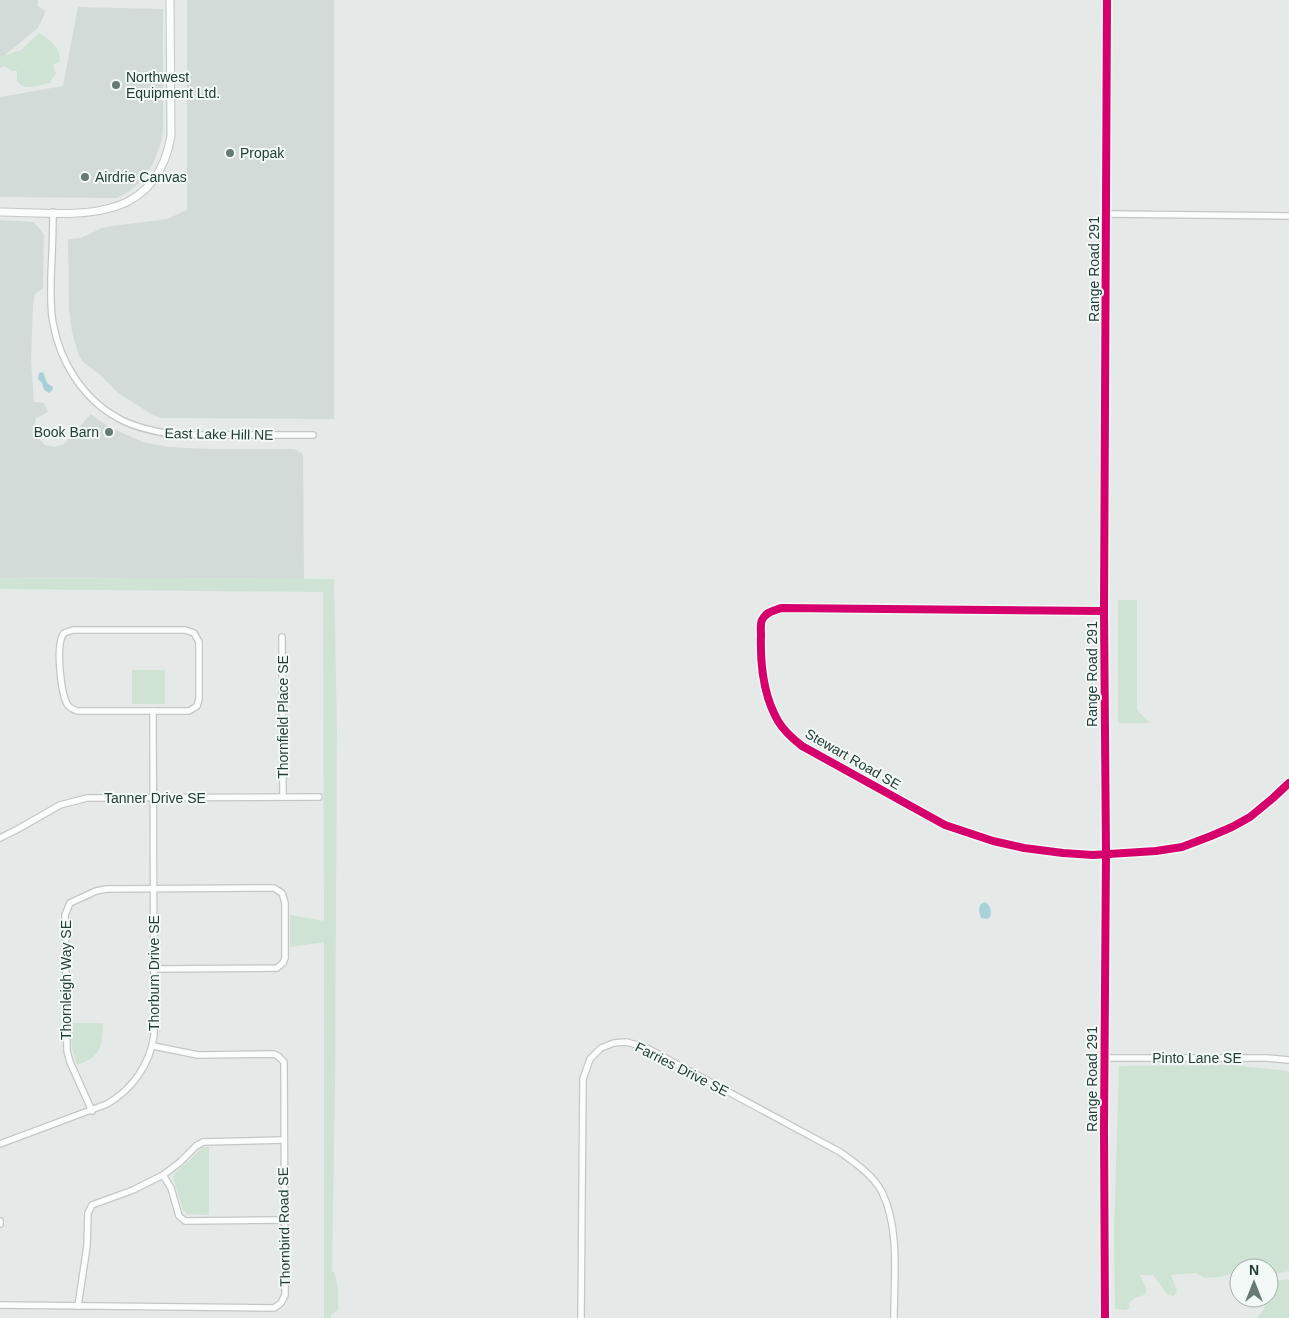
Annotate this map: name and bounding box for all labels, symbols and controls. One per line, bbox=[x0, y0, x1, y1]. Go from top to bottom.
place label: Northwest Equipment Ltd. bbox=[126, 69, 220, 101]
marker: Northwest Equipment Ltd. bbox=[110, 79, 122, 91]
place label: Propak bbox=[240, 145, 285, 161]
marker: Propak bbox=[224, 147, 236, 159]
place label: Airdrie Canvas bbox=[95, 169, 187, 185]
marker: Airdrie Canvas bbox=[79, 171, 91, 183]
street label: Range Road 291 bbox=[1086, 216, 1102, 322]
place label: Book Barn bbox=[34, 424, 99, 440]
street label: East Lake Hill NE bbox=[164, 425, 274, 443]
marker: Book Barn bbox=[103, 426, 115, 438]
street label: Range Road 291 bbox=[1084, 621, 1100, 727]
street label: Thornfield Place SE bbox=[275, 655, 291, 779]
street label: Stewart Road SE bbox=[802, 725, 904, 793]
street label: Tanner Drive SE bbox=[104, 790, 206, 806]
street label: Thorburn Drive SE bbox=[146, 915, 162, 1031]
street label: Thornleigh Way SE bbox=[58, 920, 74, 1040]
street label: Range Road 291 bbox=[1084, 1026, 1100, 1132]
street label: Farries Drive SE bbox=[633, 1039, 731, 1099]
street label: Pinto Lane SE bbox=[1152, 1050, 1242, 1066]
street label: Thornbird Road SE bbox=[275, 1167, 293, 1287]
north arrow bbox=[1229, 1258, 1279, 1308]
text: N bbox=[1249, 1262, 1259, 1278]

